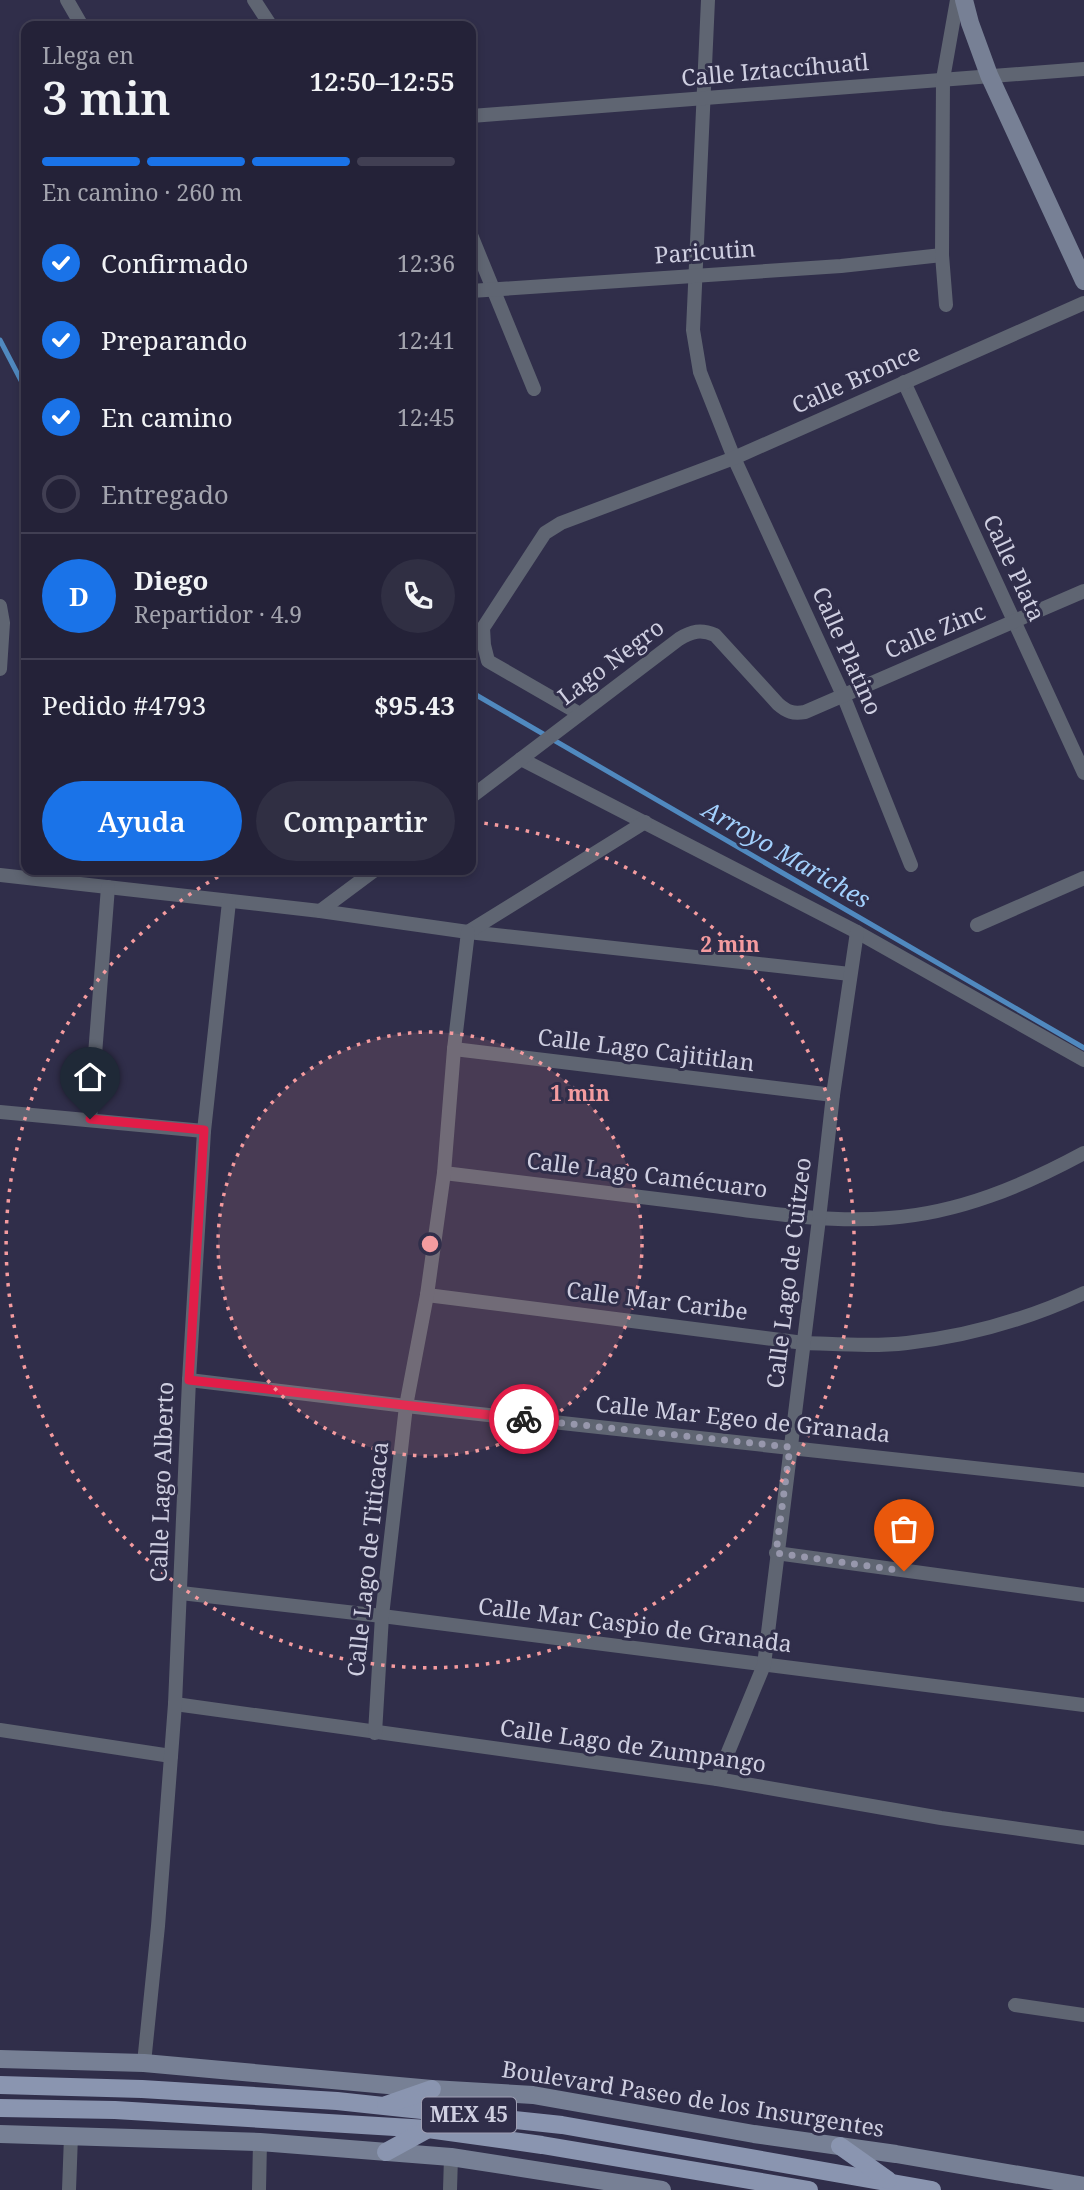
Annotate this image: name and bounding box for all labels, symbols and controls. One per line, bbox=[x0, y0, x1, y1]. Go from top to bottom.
text: Llega en bbox=[42, 39, 134, 71]
street label: Calle Iztaccíhuatl bbox=[680, 45, 870, 93]
text: 12:50–12:55 bbox=[309, 63, 455, 99]
text: 3 min bbox=[42, 66, 170, 128]
text: En camino · 260 m bbox=[42, 176, 243, 208]
street label: Paricutin bbox=[653, 231, 757, 270]
icon: check bbox=[42, 244, 80, 282]
text: Confirmado bbox=[101, 245, 248, 281]
text: 12:36 bbox=[397, 247, 455, 279]
icon: check bbox=[42, 321, 80, 359]
text: Preparando bbox=[101, 322, 248, 358]
text: 12:41 bbox=[397, 324, 455, 356]
street label: Calle Bronce bbox=[786, 336, 925, 421]
icon: check bbox=[42, 398, 80, 436]
text: En camino bbox=[101, 399, 233, 435]
text: 12:45 bbox=[397, 401, 455, 433]
text: Entregado bbox=[101, 476, 229, 512]
street label: Calle Plata bbox=[976, 509, 1054, 626]
button: phone bbox=[381, 559, 455, 633]
text: Diego bbox=[134, 562, 209, 598]
text: D bbox=[69, 578, 89, 614]
street label: Calle Platino bbox=[805, 581, 890, 720]
street label: Calle Zinc bbox=[879, 594, 990, 666]
text: Repartidor · 4.9 bbox=[134, 598, 302, 630]
street label: Lago Negro bbox=[551, 611, 670, 712]
text: Pedido #4793 bbox=[42, 687, 206, 723]
text: $95.43 bbox=[374, 687, 455, 723]
button: Ayuda bbox=[42, 781, 242, 861]
button: Compartir bbox=[256, 781, 455, 861]
water label: Arroyo Mariches bbox=[695, 791, 877, 915]
text: 2 min bbox=[700, 930, 760, 958]
street label: Calle Lago Cajititlan bbox=[536, 1020, 757, 1078]
pin bbox=[60, 1047, 120, 1119]
icon: home bbox=[71, 1058, 109, 1096]
text: 1 min bbox=[550, 1079, 610, 1107]
street label: Calle Lago Camécuaro bbox=[525, 1143, 769, 1205]
street label: Calle Lago de Cuitzeo bbox=[758, 1156, 818, 1390]
centre of rings bbox=[418, 1232, 442, 1256]
street label: Calle Mar Caribe bbox=[565, 1273, 750, 1327]
street label: Calle Lago Alberto bbox=[142, 1381, 180, 1583]
courier bbox=[489, 1384, 559, 1454]
street label: Calle Mar Egeo de Granada bbox=[594, 1387, 892, 1449]
icon: bike bbox=[505, 1400, 543, 1438]
street label: Calle Lago de Titicaca bbox=[339, 1440, 395, 1678]
pin bbox=[874, 1499, 934, 1571]
icon: bag bbox=[885, 1510, 923, 1548]
street label: Calle Mar Caspio de Granada bbox=[476, 1589, 794, 1659]
street label: Calle Lago de Zumpango bbox=[498, 1710, 768, 1780]
street label: Boulevard Paseo de los Insurgentes bbox=[500, 2052, 887, 2144]
road number: MEX 45 bbox=[422, 2098, 516, 2132]

